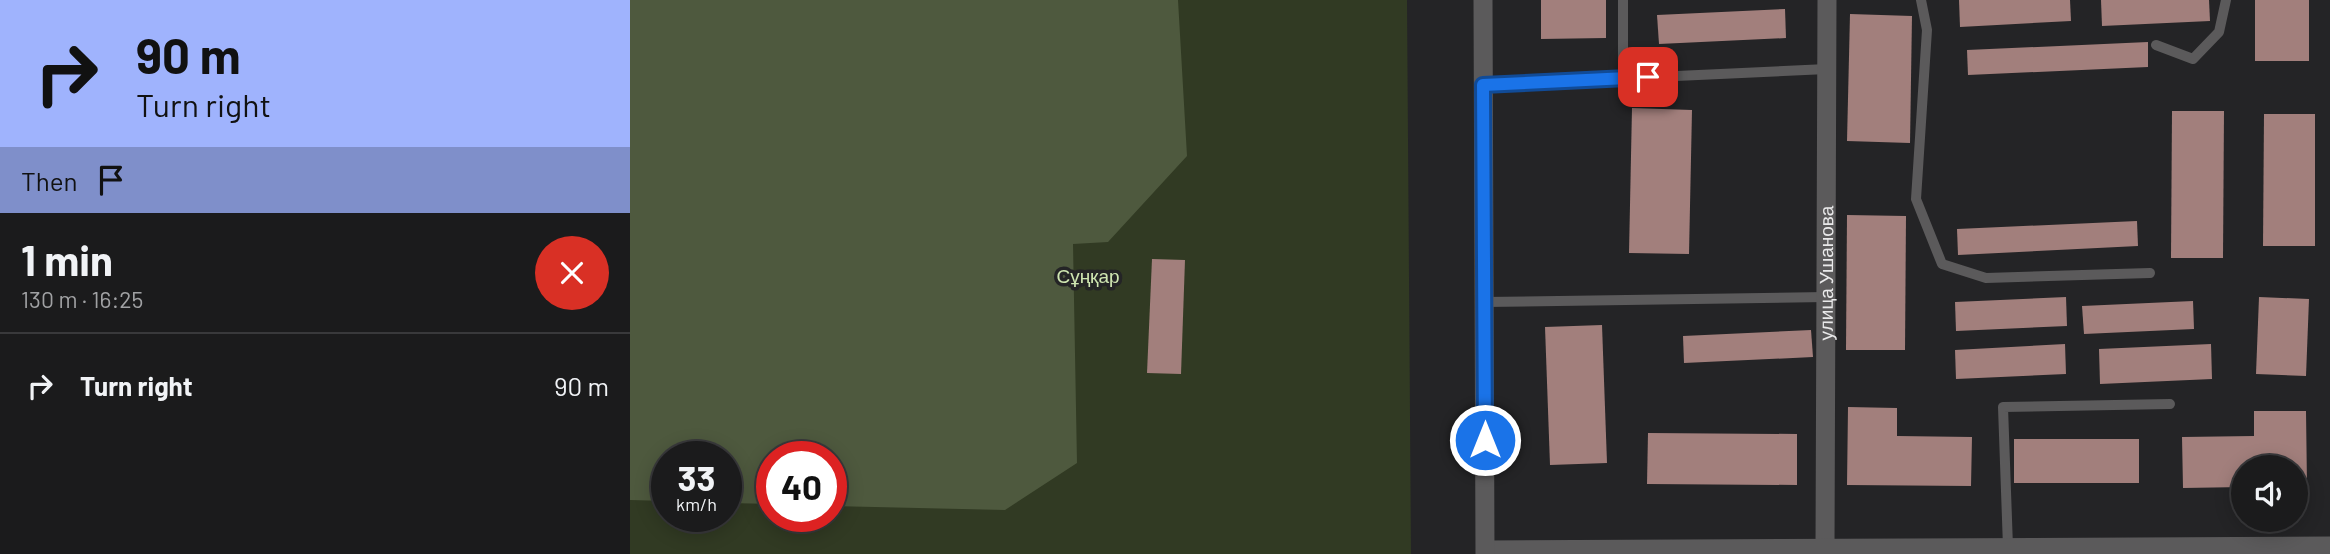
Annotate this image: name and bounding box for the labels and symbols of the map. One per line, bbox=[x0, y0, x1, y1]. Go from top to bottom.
pin bbox=[1618, 47, 1678, 107]
street label: улица Ушанова bbox=[1814, 205, 1837, 340]
park label: Сұңқар bbox=[1056, 264, 1120, 287]
position arrow bbox=[1448, 403, 1522, 477]
speed limit sign: 40 bbox=[756, 441, 847, 532]

